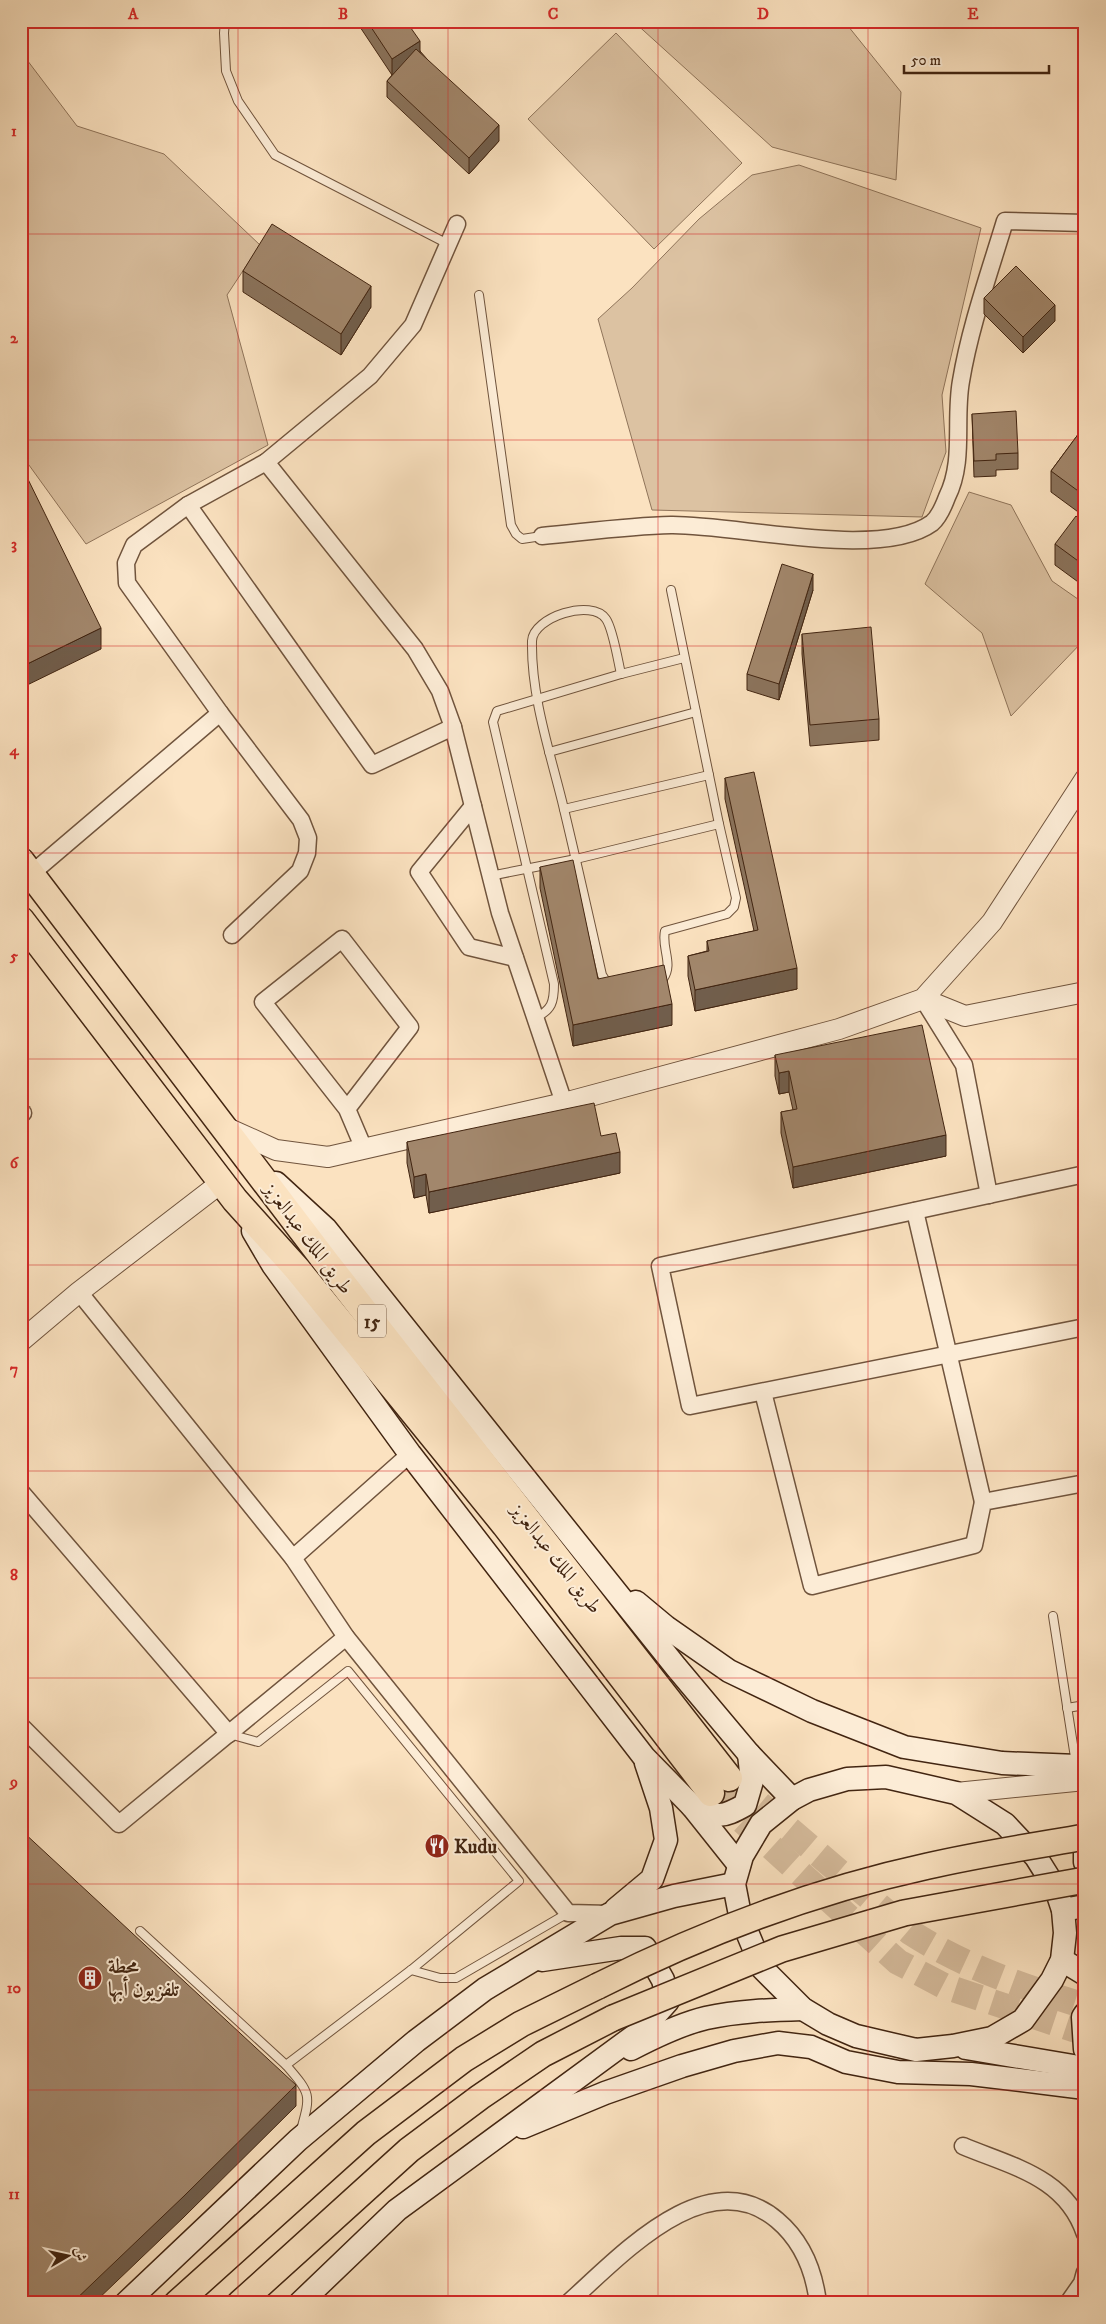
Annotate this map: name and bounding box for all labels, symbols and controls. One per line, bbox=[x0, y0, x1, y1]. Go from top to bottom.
text: A bbox=[127, 4, 139, 24]
text: B bbox=[338, 4, 348, 24]
text: C bbox=[548, 4, 558, 24]
text: D bbox=[757, 4, 769, 24]
text: E bbox=[967, 4, 979, 24]
scale bar bbox=[904, 42, 1048, 74]
text: 50 m bbox=[911, 51, 941, 70]
text: 1 bbox=[11, 121, 17, 141]
text: 2 bbox=[10, 328, 19, 348]
text: 3 bbox=[11, 534, 17, 554]
text: 4 bbox=[8, 740, 19, 760]
text: 5 bbox=[9, 946, 18, 966]
text: 6 bbox=[10, 1153, 20, 1173]
street label: طريق الملك عبدالعزيز bbox=[256, 1176, 358, 1300]
road number: 15 bbox=[358, 1304, 386, 1338]
text: 7 bbox=[10, 1359, 18, 1379]
street label: طريق الملك عبدالعزيز bbox=[504, 1497, 607, 1619]
text: 8 bbox=[10, 1565, 18, 1585]
text: 9 bbox=[9, 1772, 18, 1792]
restaurant icon: Kudu bbox=[424, 1833, 450, 1859]
place label: Kudu bbox=[454, 1835, 498, 1860]
place label: محطة تلفزيون أبها bbox=[108, 1955, 180, 2003]
building icon: محطة تلفزيون أبها bbox=[77, 1965, 103, 1991]
text: 10 bbox=[7, 1978, 22, 1998]
text: 11 bbox=[8, 2184, 20, 2204]
north arrow bbox=[42, 2232, 92, 2282]
text: ش bbox=[70, 2246, 90, 2262]

